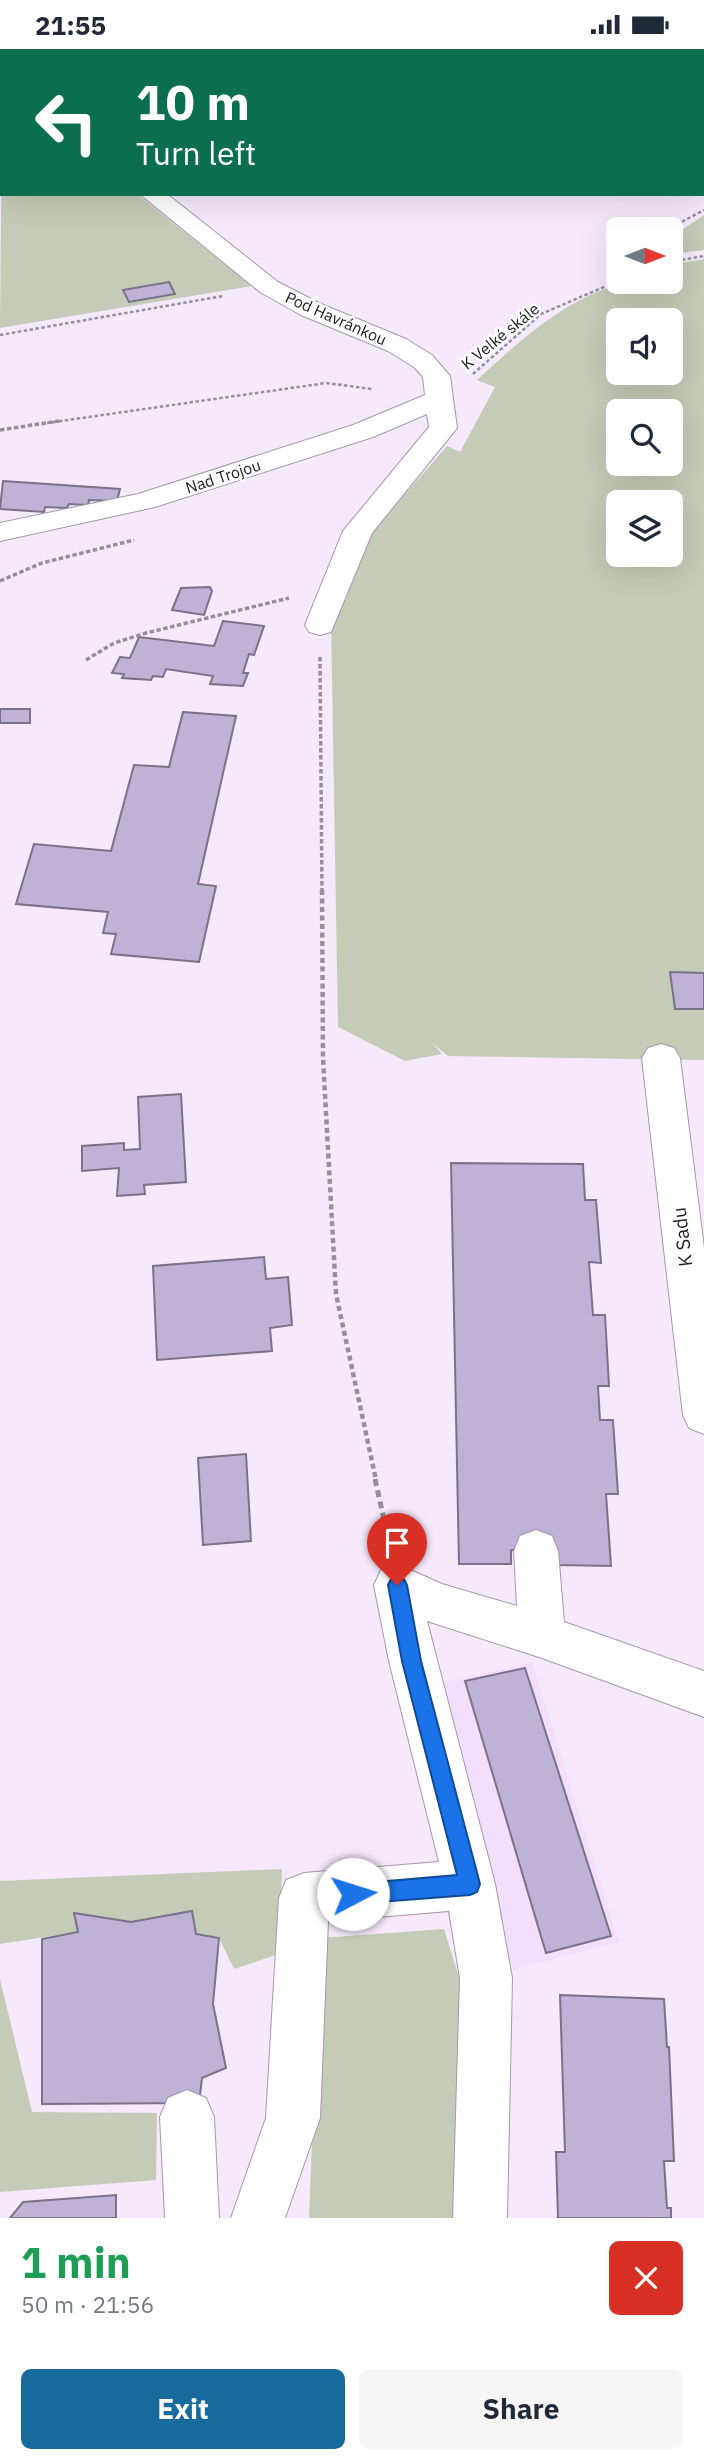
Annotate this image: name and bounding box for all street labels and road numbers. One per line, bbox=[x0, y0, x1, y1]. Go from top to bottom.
street label: Pod Havránkou bbox=[282, 287, 390, 349]
street label: K Velké skále bbox=[457, 298, 543, 374]
street label: Nad Trojou bbox=[183, 454, 263, 498]
street label: K Sadu bbox=[666, 1206, 698, 1268]

